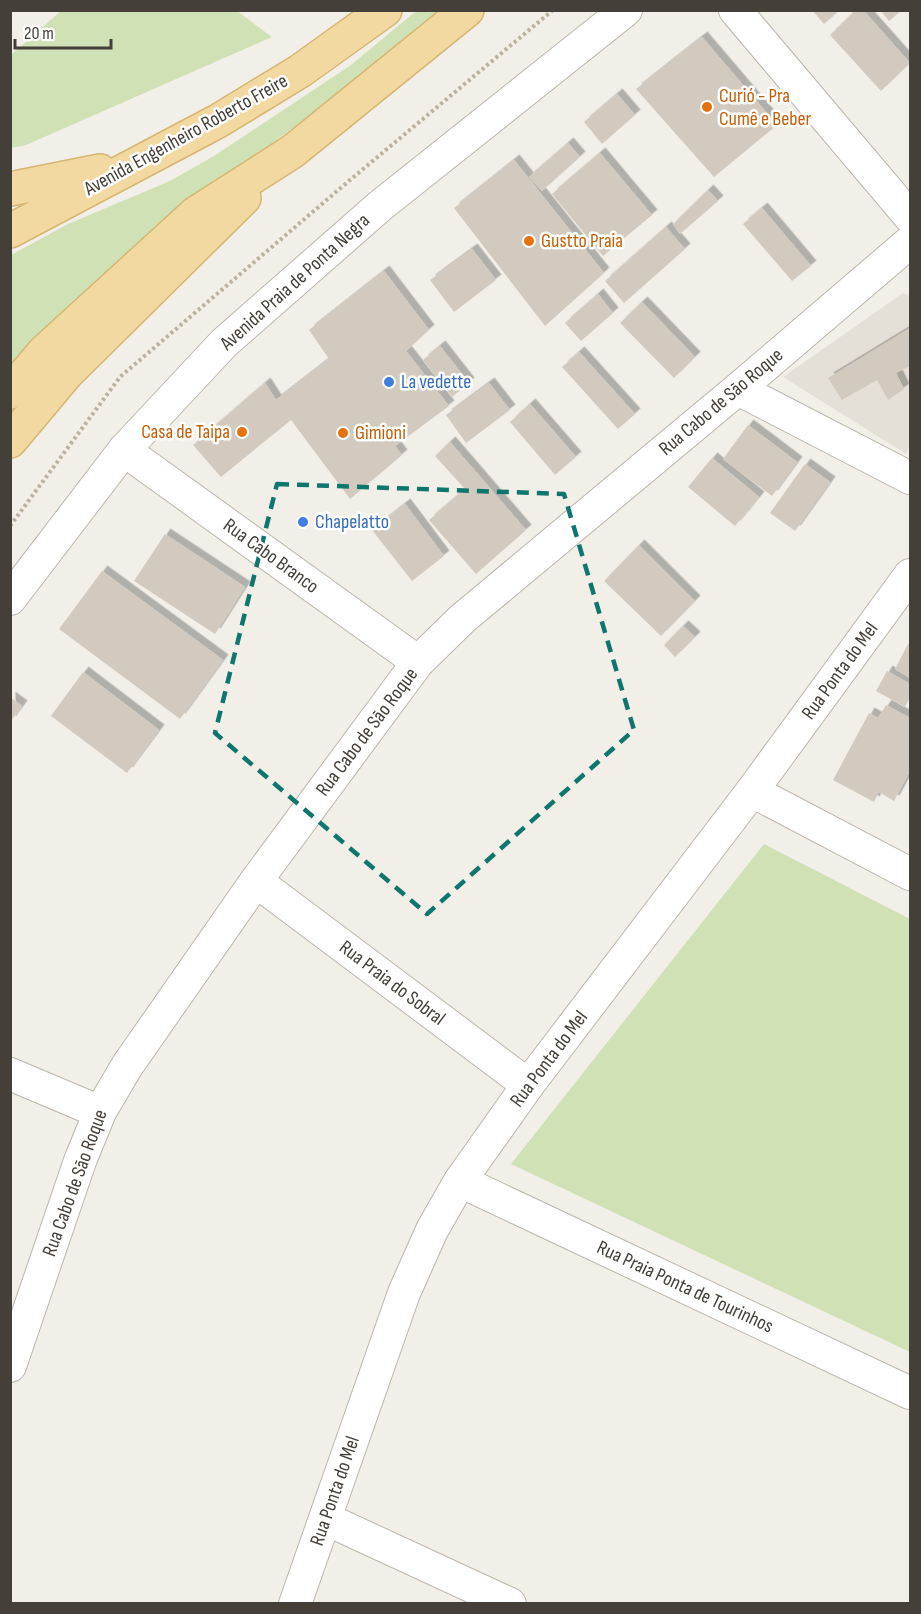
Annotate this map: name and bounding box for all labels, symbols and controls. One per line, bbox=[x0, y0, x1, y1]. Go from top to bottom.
scale bar bbox=[15, 12, 111, 50]
text: 20 m bbox=[24, 23, 54, 44]
street label: Avenida Engenheiro Roberto Freire bbox=[79, 69, 292, 202]
place label: Curió - Pra Cumê e Beber bbox=[719, 84, 812, 131]
marker: Curió - Pra Cumê e Beber bbox=[700, 100, 714, 114]
street label: Avenida Praia de Ponta Negra bbox=[215, 209, 375, 356]
place label: Gustto Praia bbox=[541, 229, 623, 253]
marker: Gustto Praia bbox=[522, 234, 536, 248]
street label: Rua Cabo de São Roque bbox=[654, 343, 788, 461]
place label: La vedette bbox=[401, 370, 471, 394]
marker: La vedette bbox=[382, 375, 396, 389]
place label: Casa de Taipa bbox=[141, 420, 230, 444]
place label: Gimioni bbox=[355, 421, 406, 445]
marker: Casa de Taipa bbox=[235, 425, 249, 439]
marker: Gimioni bbox=[336, 426, 350, 440]
place label: Chapelatto bbox=[315, 510, 389, 534]
street label: Rua Cabo Branco bbox=[219, 513, 323, 599]
marker: Chapelatto bbox=[296, 515, 310, 529]
street label: Rua Ponta do Mel bbox=[797, 618, 883, 724]
street label: Rua Cabo de São Roque bbox=[311, 663, 423, 801]
street label: Rua Praia do Sobral bbox=[334, 935, 450, 1031]
street label: Rua Ponta do Mel bbox=[505, 1006, 593, 1112]
street label: Rua Cabo de São Roque bbox=[37, 1106, 113, 1260]
street label: Rua Praia Ponta de Tourinhos bbox=[593, 1236, 777, 1338]
street label: Rua Ponta do Mel bbox=[305, 1433, 365, 1549]

